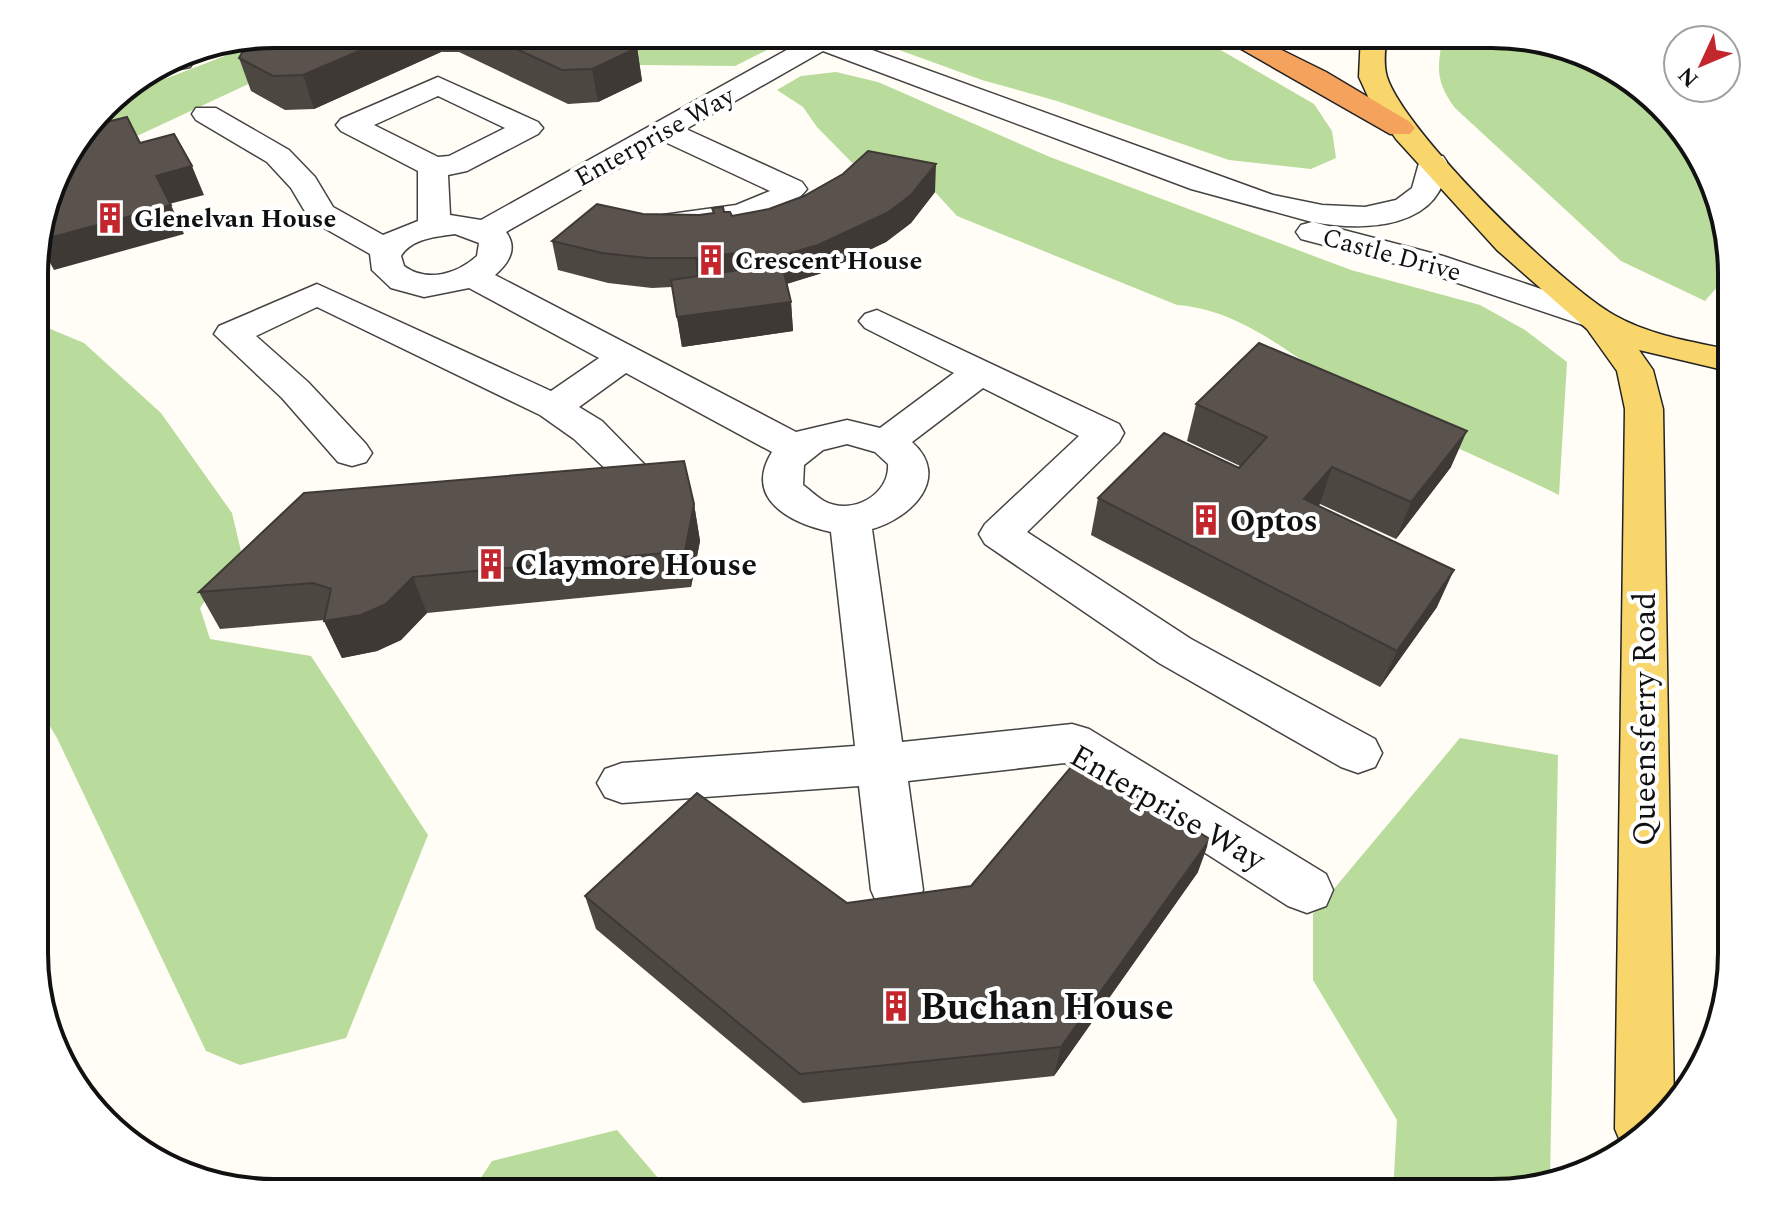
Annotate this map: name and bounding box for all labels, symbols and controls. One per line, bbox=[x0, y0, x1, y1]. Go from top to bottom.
north arrow bbox=[1662, 24, 1742, 104]
text: N bbox=[1671, 59, 1707, 95]
street label: Enterprise Way bbox=[567, 76, 743, 197]
place label: Glenelvan House bbox=[134, 199, 336, 239]
building icon: Glenelvan House bbox=[93, 201, 127, 235]
street label: Castle Drive bbox=[1318, 217, 1466, 293]
place label: Crescent House bbox=[735, 241, 922, 281]
building icon: Crescent House bbox=[694, 243, 728, 277]
place label: Optos bbox=[1230, 497, 1318, 546]
building icon: Optos bbox=[1189, 503, 1223, 537]
place label: Claymore House bbox=[515, 541, 757, 590]
building icon: Claymore House bbox=[474, 547, 508, 581]
street label: Queensferry Road bbox=[1621, 592, 1670, 846]
street label: Enterprise Way bbox=[1060, 732, 1276, 885]
place label: Buchan House bbox=[920, 979, 1174, 1037]
building icon: Buchan House bbox=[879, 989, 913, 1023]

